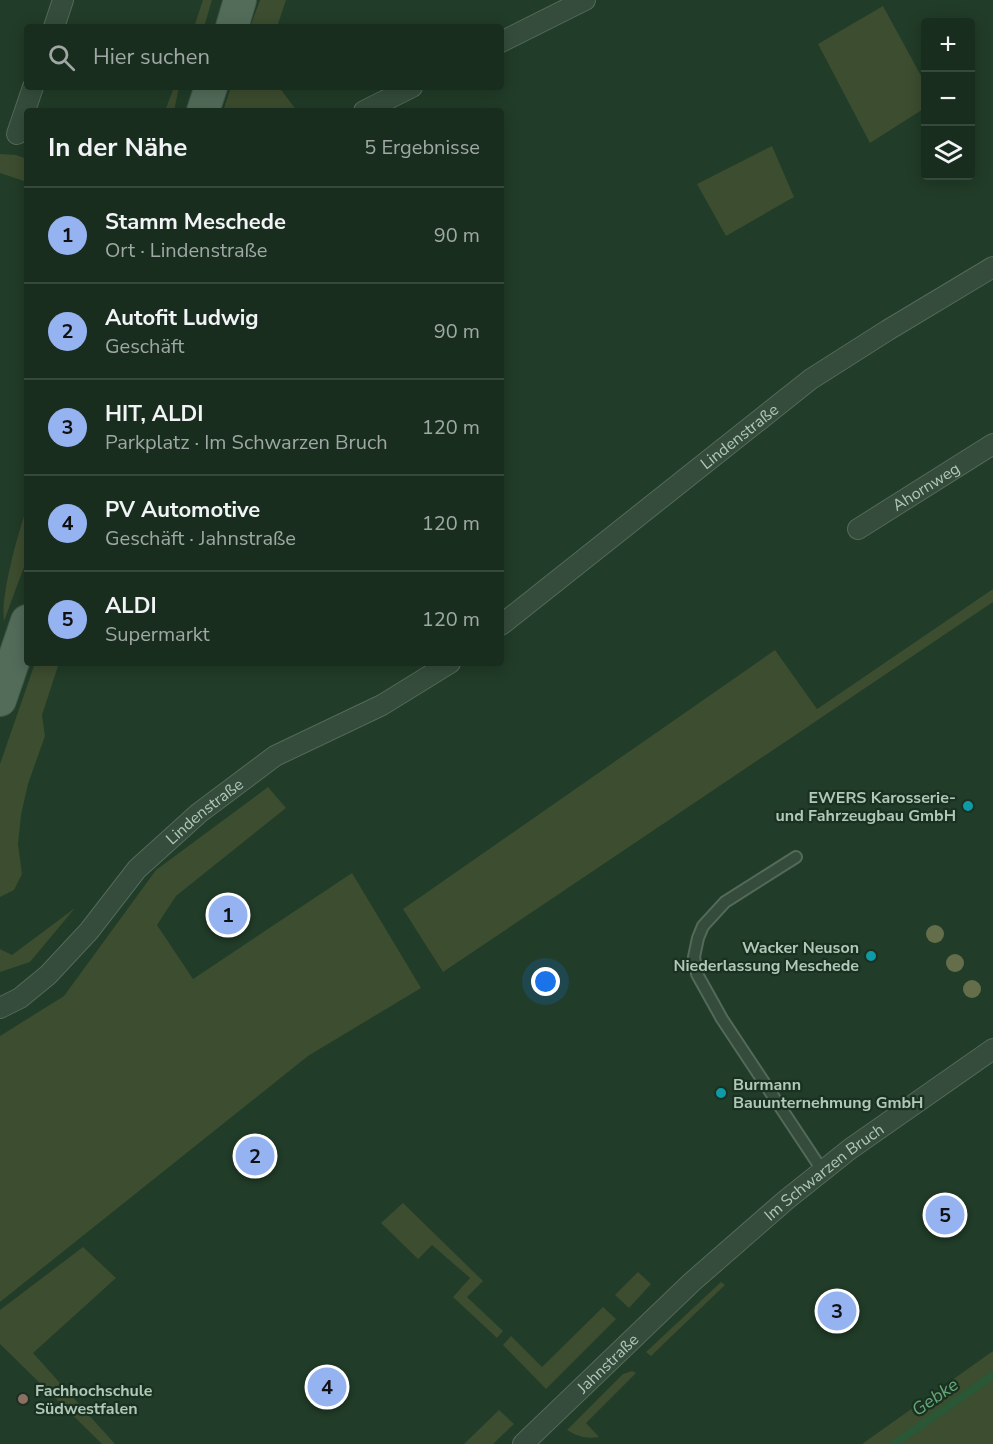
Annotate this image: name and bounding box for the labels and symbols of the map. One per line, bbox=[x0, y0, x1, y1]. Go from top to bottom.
street label: Lindenstraße bbox=[696, 399, 783, 475]
street label: Ahornweg bbox=[888, 458, 964, 517]
street label: Lindenstraße bbox=[161, 774, 248, 850]
place label: EWERS Karosserie- und Fahrzeugbau GmbH bbox=[776, 787, 956, 827]
marker: EWERS Karosserie- und Fahrzeugbau GmbH bbox=[961, 799, 975, 813]
pin: 1 bbox=[208, 892, 248, 938]
place label: Wacker Neuson Niederlassung Meschede bbox=[673, 937, 859, 977]
marker: Wacker Neuson Niederlassung Meschede bbox=[864, 949, 878, 963]
your location bbox=[531, 967, 560, 996]
place label: Burmann Bauunternehmung GmbH bbox=[733, 1074, 923, 1114]
marker: Burmann Bauunternehmung GmbH bbox=[714, 1086, 728, 1100]
street label: Im Schwarzen Bruch bbox=[760, 1119, 889, 1226]
pin: 2 bbox=[236, 1134, 274, 1178]
pin: 5 bbox=[926, 1192, 964, 1238]
pin: 3 bbox=[818, 1288, 856, 1334]
street label: Jahnstraße bbox=[572, 1329, 644, 1399]
pin: 4 bbox=[308, 1364, 346, 1410]
water label: Gebke bbox=[907, 1372, 963, 1422]
place label: Fachhochschule Südwestfalen bbox=[35, 1380, 153, 1420]
marker: Fachhochschule Südwestfalen bbox=[16, 1392, 30, 1406]

